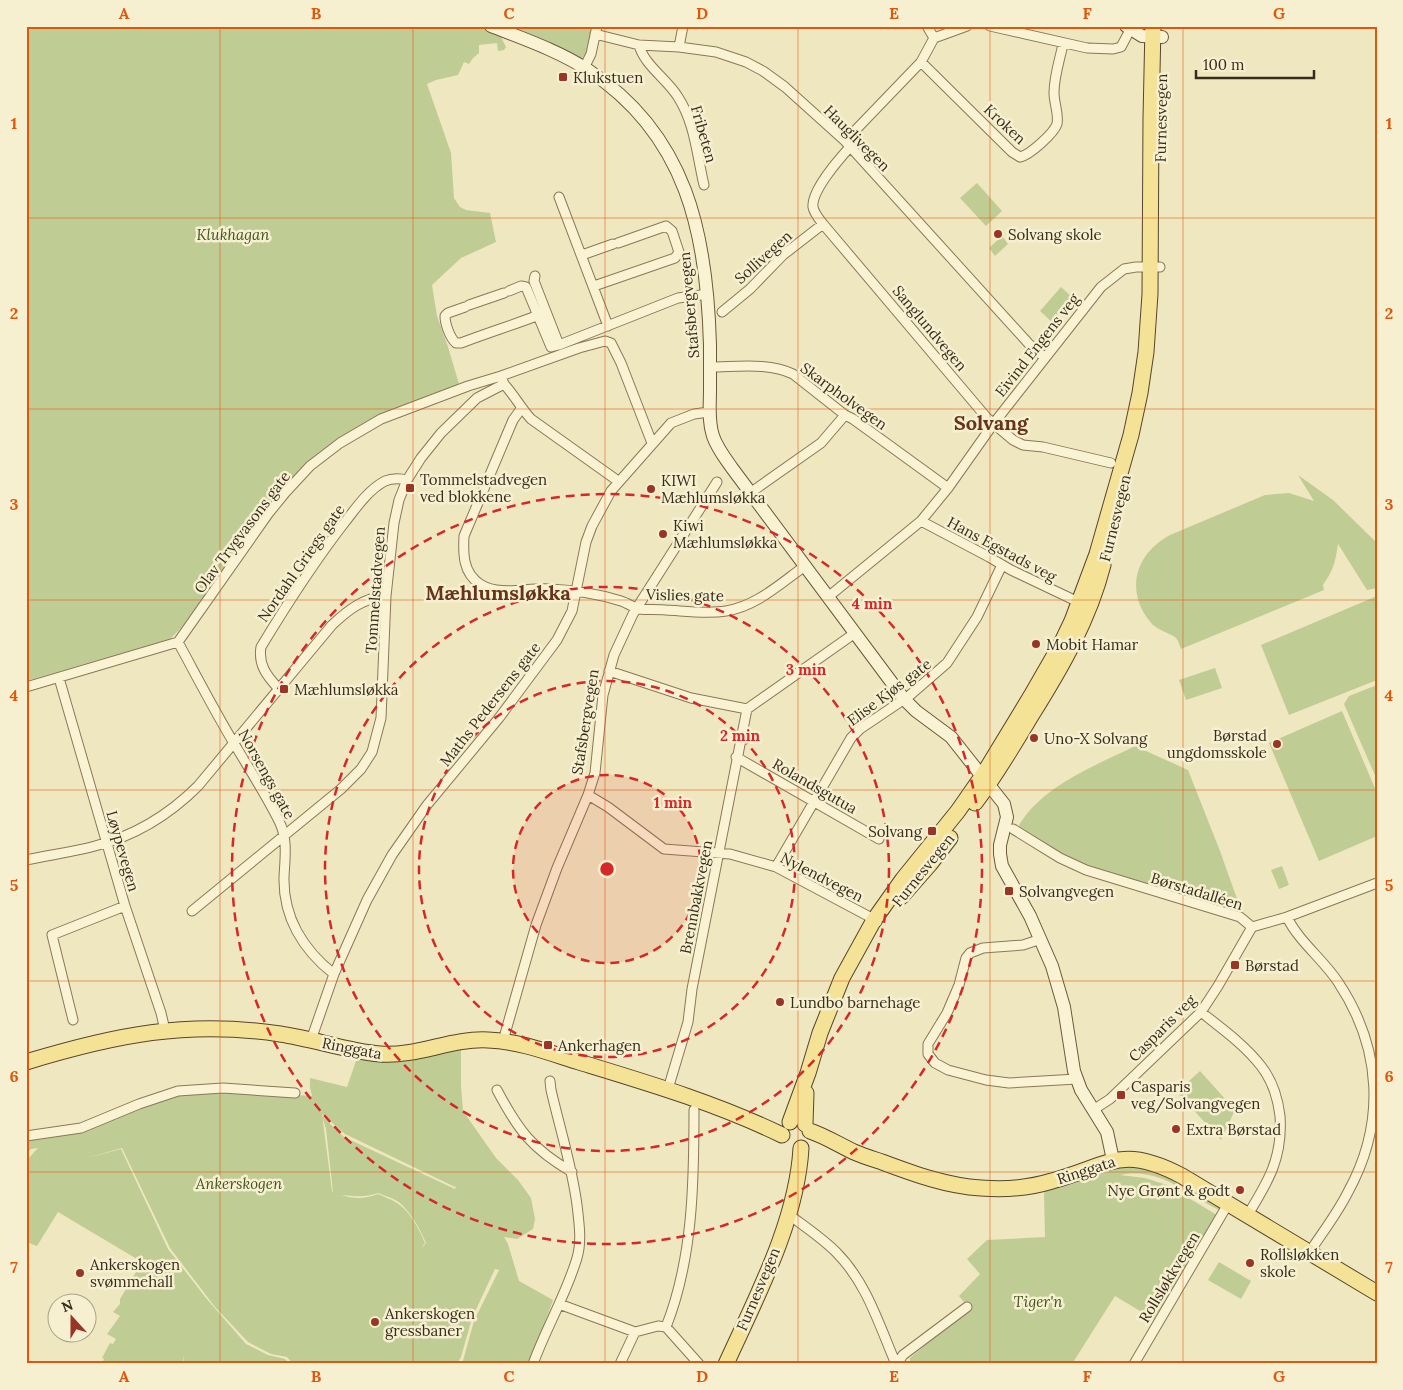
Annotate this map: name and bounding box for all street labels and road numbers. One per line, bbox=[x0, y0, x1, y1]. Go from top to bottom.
street label: Furnesvegen bbox=[1151, 73, 1171, 163]
street label: Kroken bbox=[980, 100, 1030, 148]
street label: Hauglivegen bbox=[820, 101, 894, 175]
street label: Fribeten bbox=[687, 103, 721, 165]
street label: Sollivegen bbox=[730, 226, 796, 288]
street label: Stafsbergvegen bbox=[675, 251, 703, 359]
street label: Sanglundvegen bbox=[889, 281, 971, 375]
street label: Eivind Engens veg bbox=[991, 289, 1084, 401]
street label: Skarpholvegen bbox=[797, 358, 891, 434]
street label: Olav Trygvasons gate bbox=[190, 467, 294, 597]
street label: Furnesvegen bbox=[1095, 473, 1135, 563]
street label: Nordahl Griegs gate bbox=[253, 500, 349, 626]
street label: Hans Egstads veg bbox=[944, 512, 1061, 586]
street label: Tommelstadvegen bbox=[361, 526, 389, 654]
street label: Vislies gate bbox=[645, 585, 724, 605]
street label: Maths Pedersens gate bbox=[436, 638, 544, 770]
street label: Elise Kjøs gate bbox=[843, 654, 935, 730]
street label: Stafsbergvegen bbox=[567, 668, 603, 776]
street label: Norsengs gate bbox=[235, 726, 299, 822]
street label: Rolandsgutua bbox=[769, 754, 861, 818]
street label: Løypevegen bbox=[102, 808, 144, 894]
street label: Furnesvegen bbox=[888, 830, 958, 910]
street label: Brennbakkvegen bbox=[676, 838, 716, 956]
street label: Nylendvegen bbox=[777, 848, 867, 906]
street label: Børstadalléen bbox=[1149, 868, 1245, 914]
street label: Casparis veg bbox=[1124, 990, 1200, 1066]
street label: Ringgata bbox=[320, 1033, 384, 1063]
street label: Ringgata bbox=[1054, 1152, 1118, 1188]
street label: Rollsløkkvegen bbox=[1134, 1228, 1204, 1326]
street label: Furnesvegen bbox=[732, 1244, 784, 1334]

